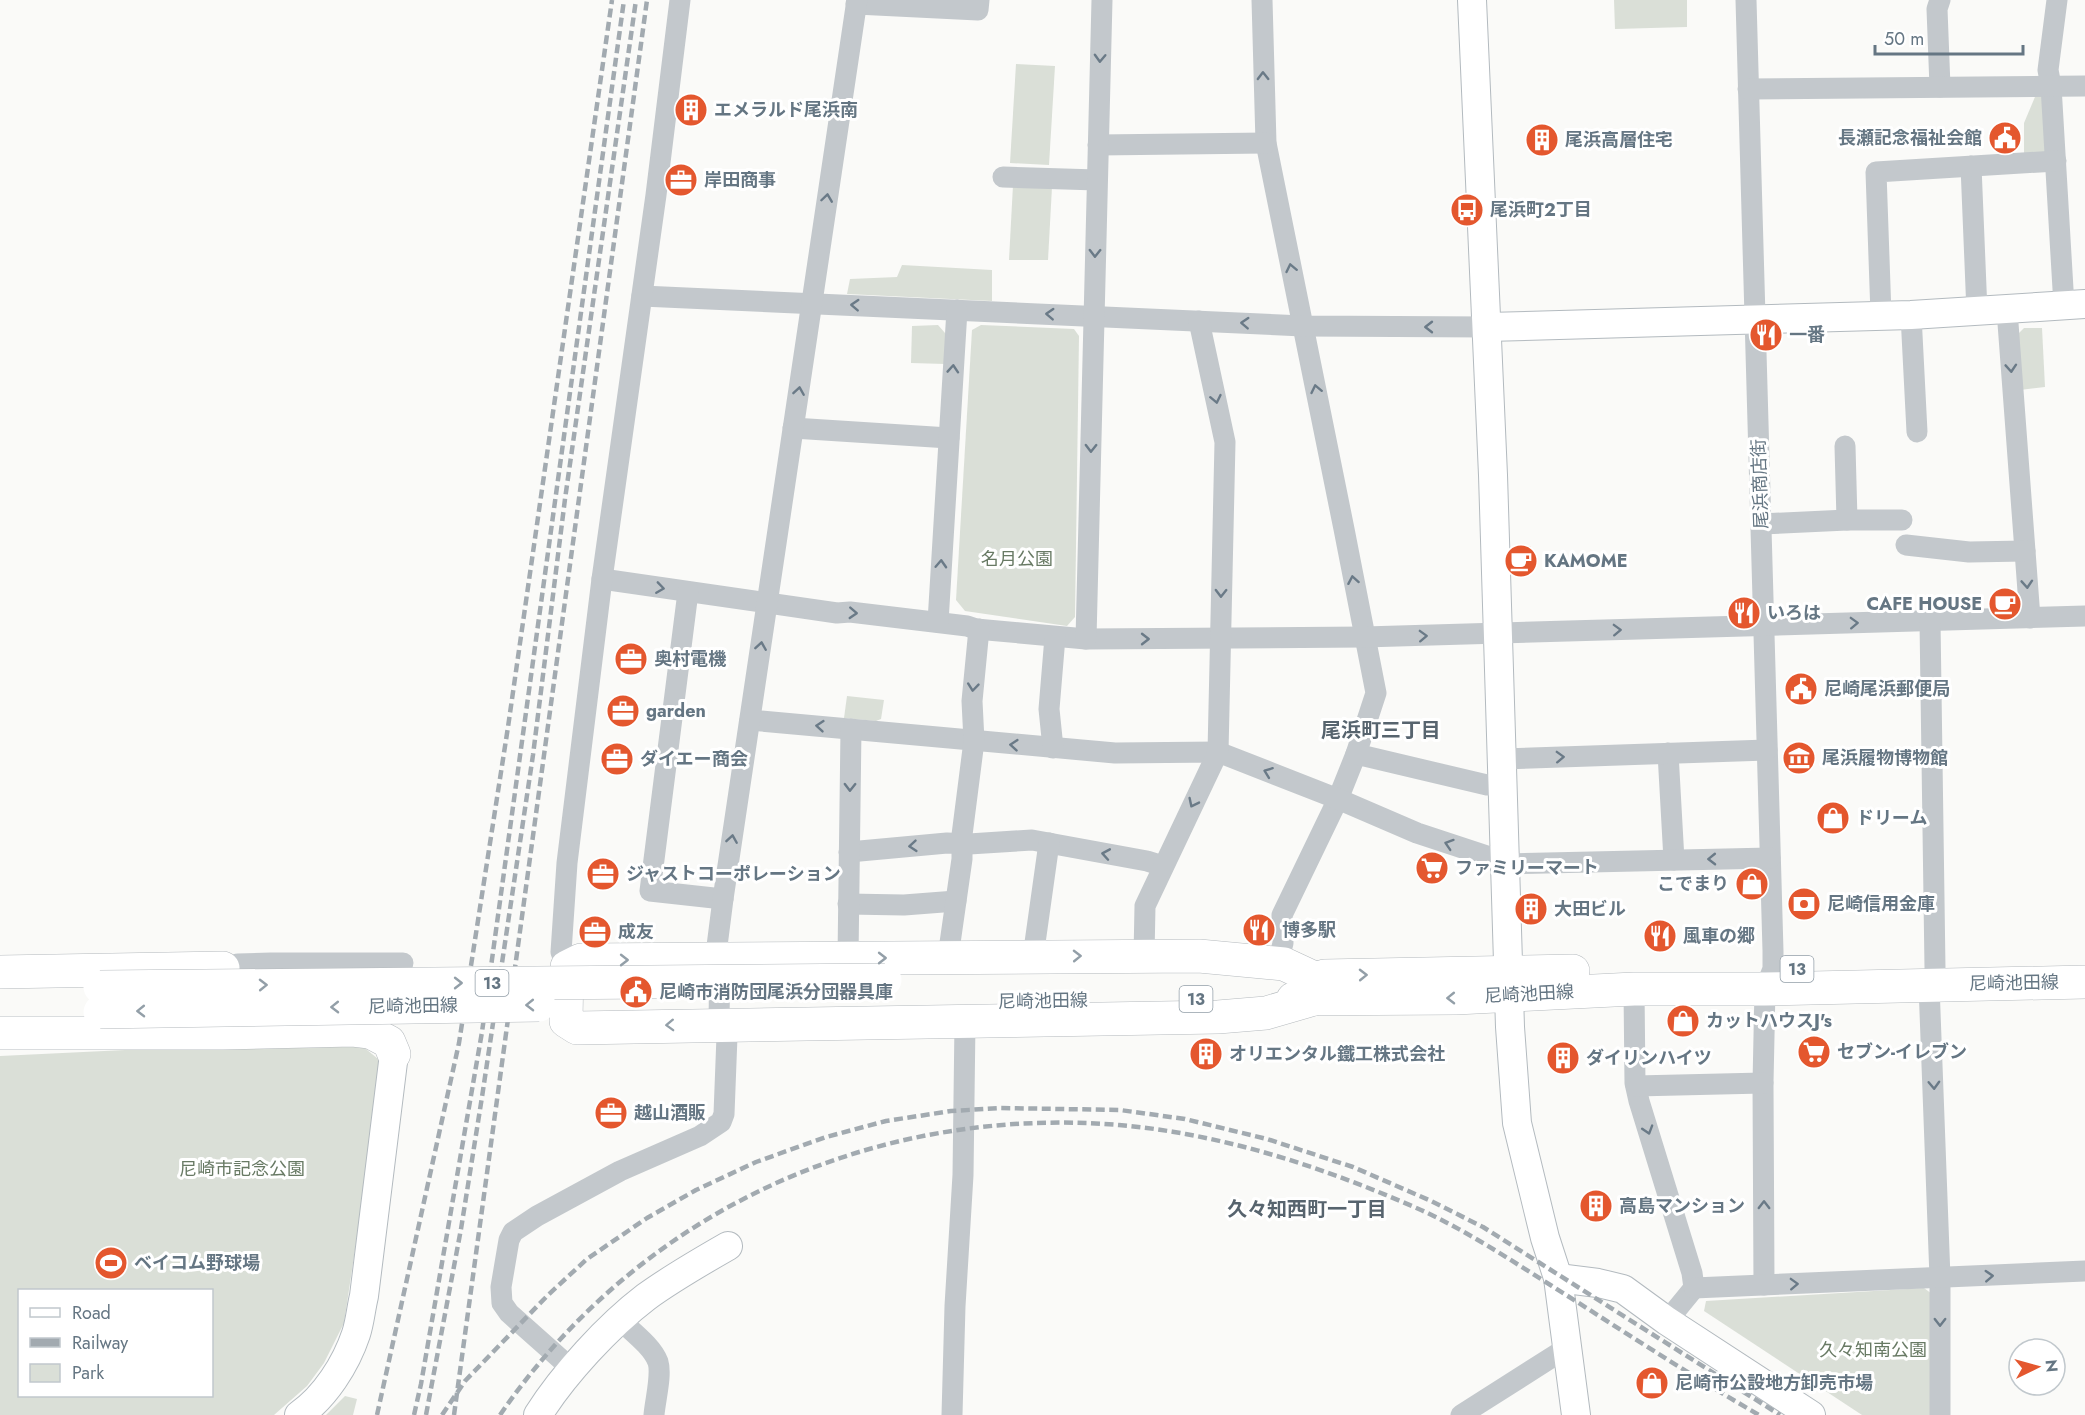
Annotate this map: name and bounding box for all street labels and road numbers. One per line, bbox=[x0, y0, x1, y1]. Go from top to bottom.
street label: 尾浜商店街 bbox=[1745, 439, 1775, 529]
road number: 13 bbox=[1780, 956, 1814, 982]
street label: 尼崎池田線 bbox=[1969, 969, 2059, 997]
road number: 13 bbox=[476, 970, 508, 996]
street label: 尼崎池田線 bbox=[1483, 979, 1575, 1009]
road number: 13 bbox=[1180, 986, 1212, 1012]
street label: 尼崎池田線 bbox=[998, 987, 1088, 1015]
street label: 尼崎池田線 bbox=[368, 992, 458, 1020]

